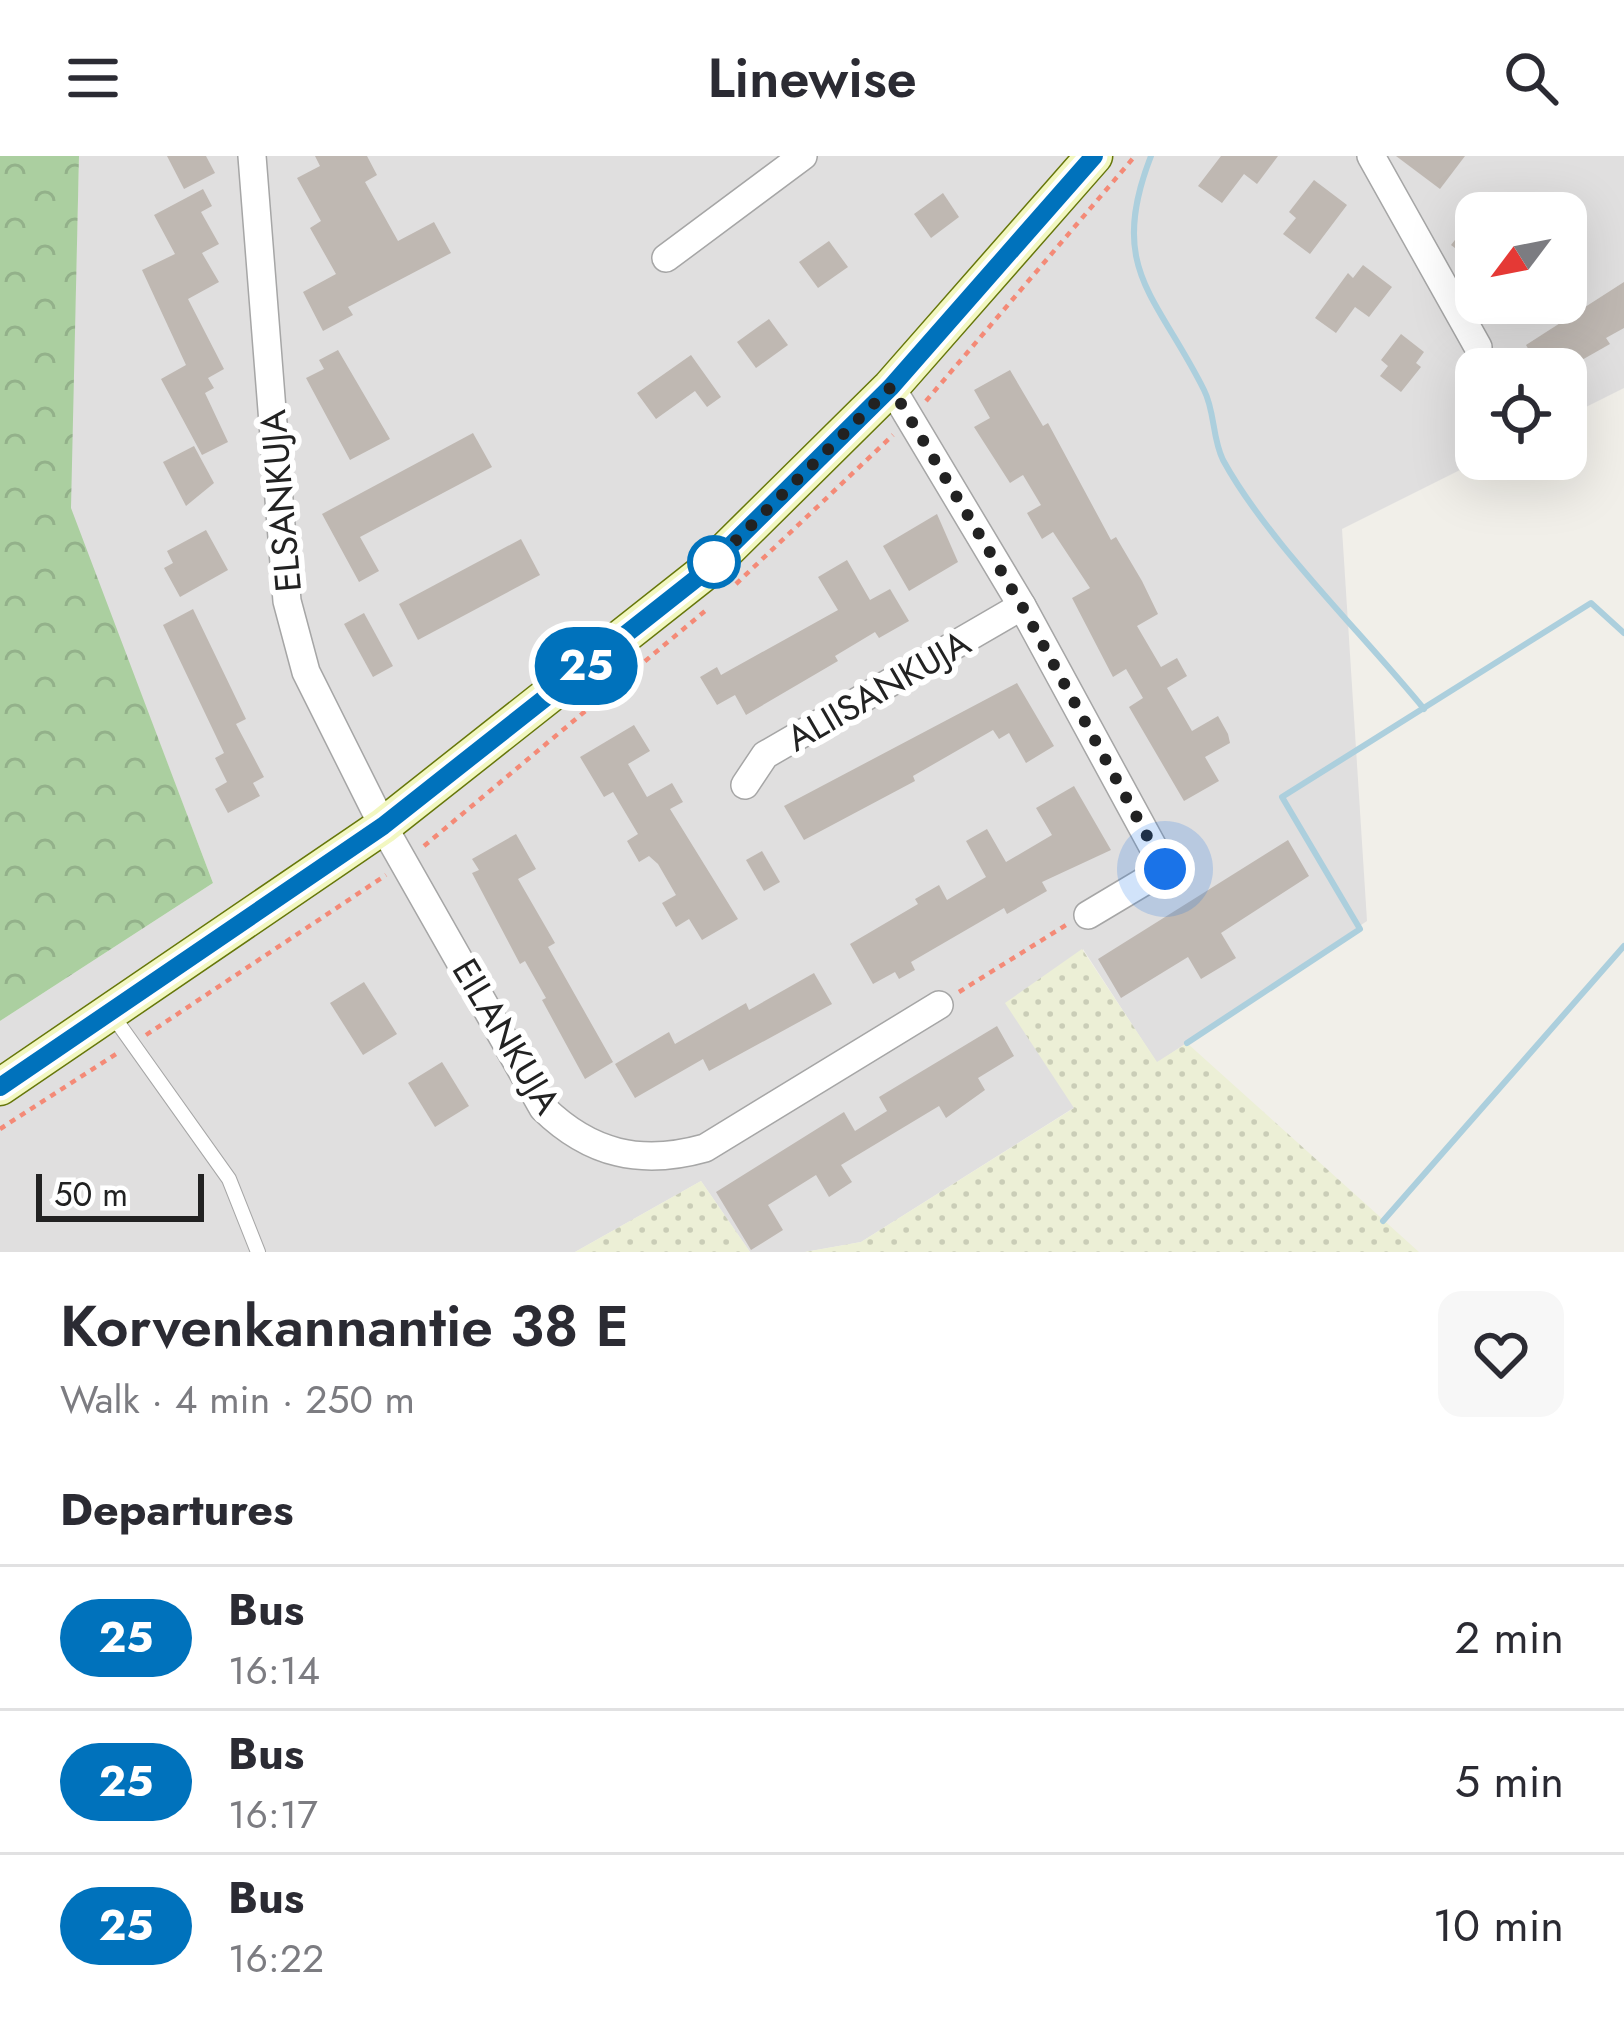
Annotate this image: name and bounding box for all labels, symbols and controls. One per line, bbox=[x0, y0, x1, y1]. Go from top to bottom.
text: Linewise bbox=[707, 39, 917, 117]
icon: menu bbox=[60, 45, 126, 111]
icon: search bbox=[1498, 45, 1564, 111]
north arrow bbox=[1455, 192, 1587, 324]
map controls bbox=[1455, 192, 1587, 480]
button: locate bbox=[1455, 348, 1587, 480]
street label: ELSANKUJA bbox=[246, 408, 314, 594]
unlabelled marker bbox=[689, 537, 739, 587]
street label: ALIISANKUJA bbox=[777, 616, 980, 764]
line badge: 25 bbox=[532, 627, 640, 705]
text: 25 bbox=[559, 635, 613, 696]
your location bbox=[1135, 839, 1195, 899]
street label: EILANKUJA bbox=[440, 949, 574, 1124]
scale bar bbox=[36, 1168, 204, 1221]
text: 50 m bbox=[54, 1171, 128, 1218]
text: Korvenkannantie 38 E bbox=[60, 1285, 629, 1367]
button: heart bbox=[1438, 1291, 1564, 1417]
text: Walk · 4 min · 250 m bbox=[60, 1371, 415, 1428]
text: Departures bbox=[60, 1477, 294, 1542]
text: Bus bbox=[228, 1577, 304, 1642]
text: 2 min bbox=[1454, 1605, 1564, 1670]
text: 25 bbox=[99, 1607, 153, 1668]
text: 16:14 bbox=[228, 1642, 320, 1699]
text: Bus bbox=[228, 1721, 304, 1786]
text: 5 min bbox=[1455, 1749, 1564, 1814]
text: 25 bbox=[99, 1751, 153, 1812]
text: 16:17 bbox=[228, 1786, 318, 1843]
text: Bus bbox=[228, 1865, 304, 1930]
text: 10 min bbox=[1433, 1893, 1564, 1958]
text: 25 bbox=[99, 1895, 153, 1956]
text: 16:22 bbox=[228, 1930, 324, 1987]

